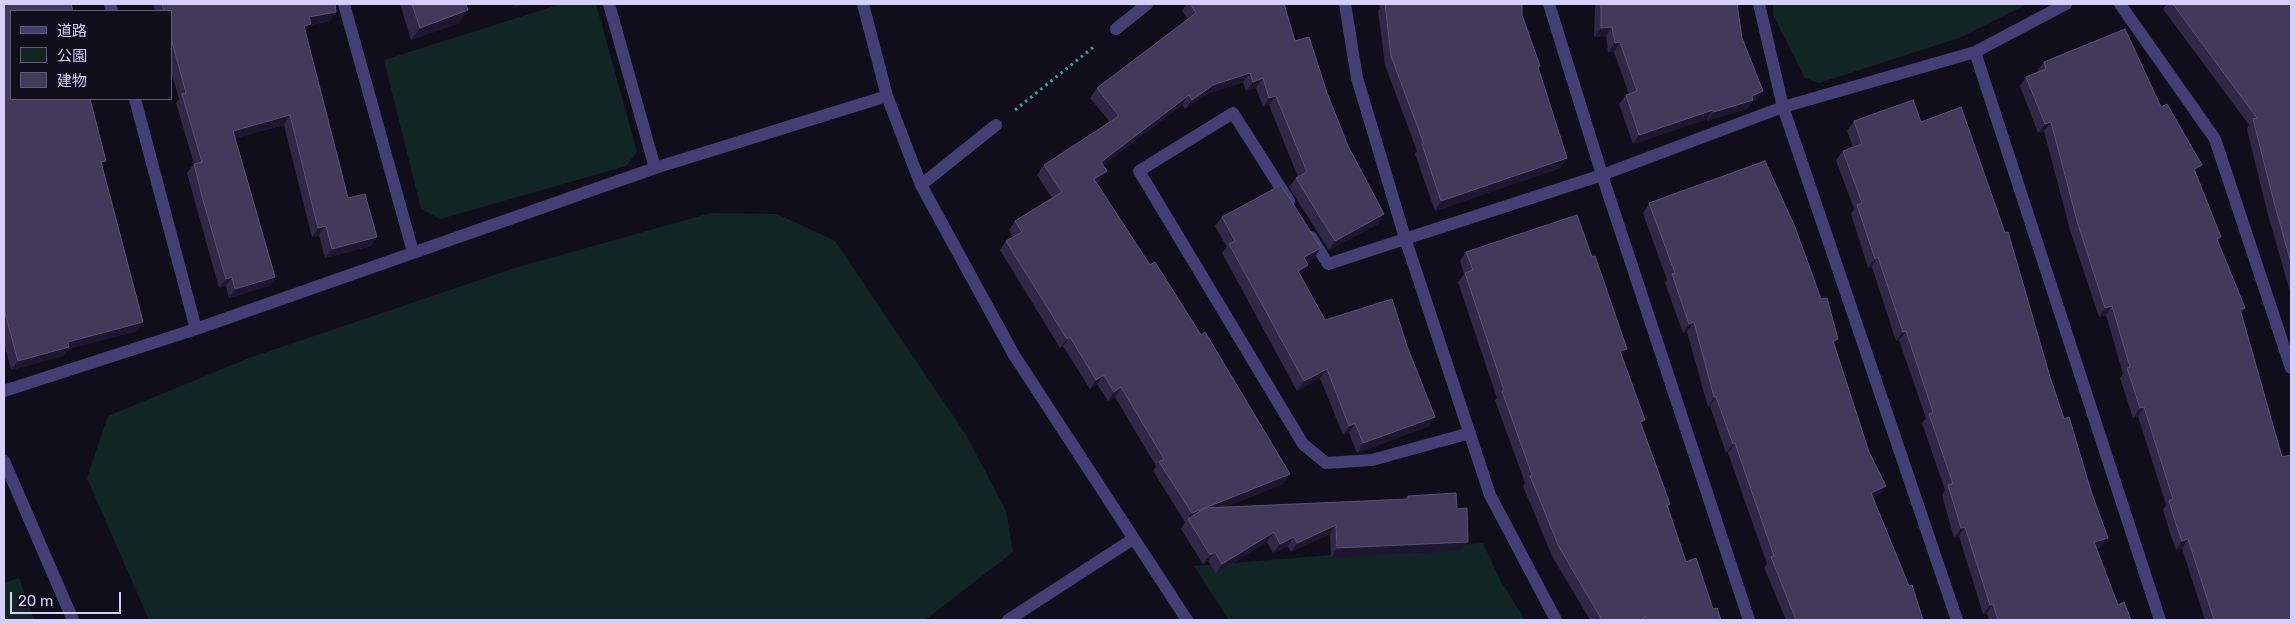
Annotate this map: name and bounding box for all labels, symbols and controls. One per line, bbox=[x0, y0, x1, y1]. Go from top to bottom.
legend bbox=[10, 10, 172, 100]
text: 道路 bbox=[57, 22, 87, 40]
text: 公園 bbox=[57, 47, 87, 65]
text: 建物 bbox=[57, 72, 87, 90]
scale bar bbox=[12, 582, 124, 614]
text: 20 m bbox=[18, 592, 53, 610]

